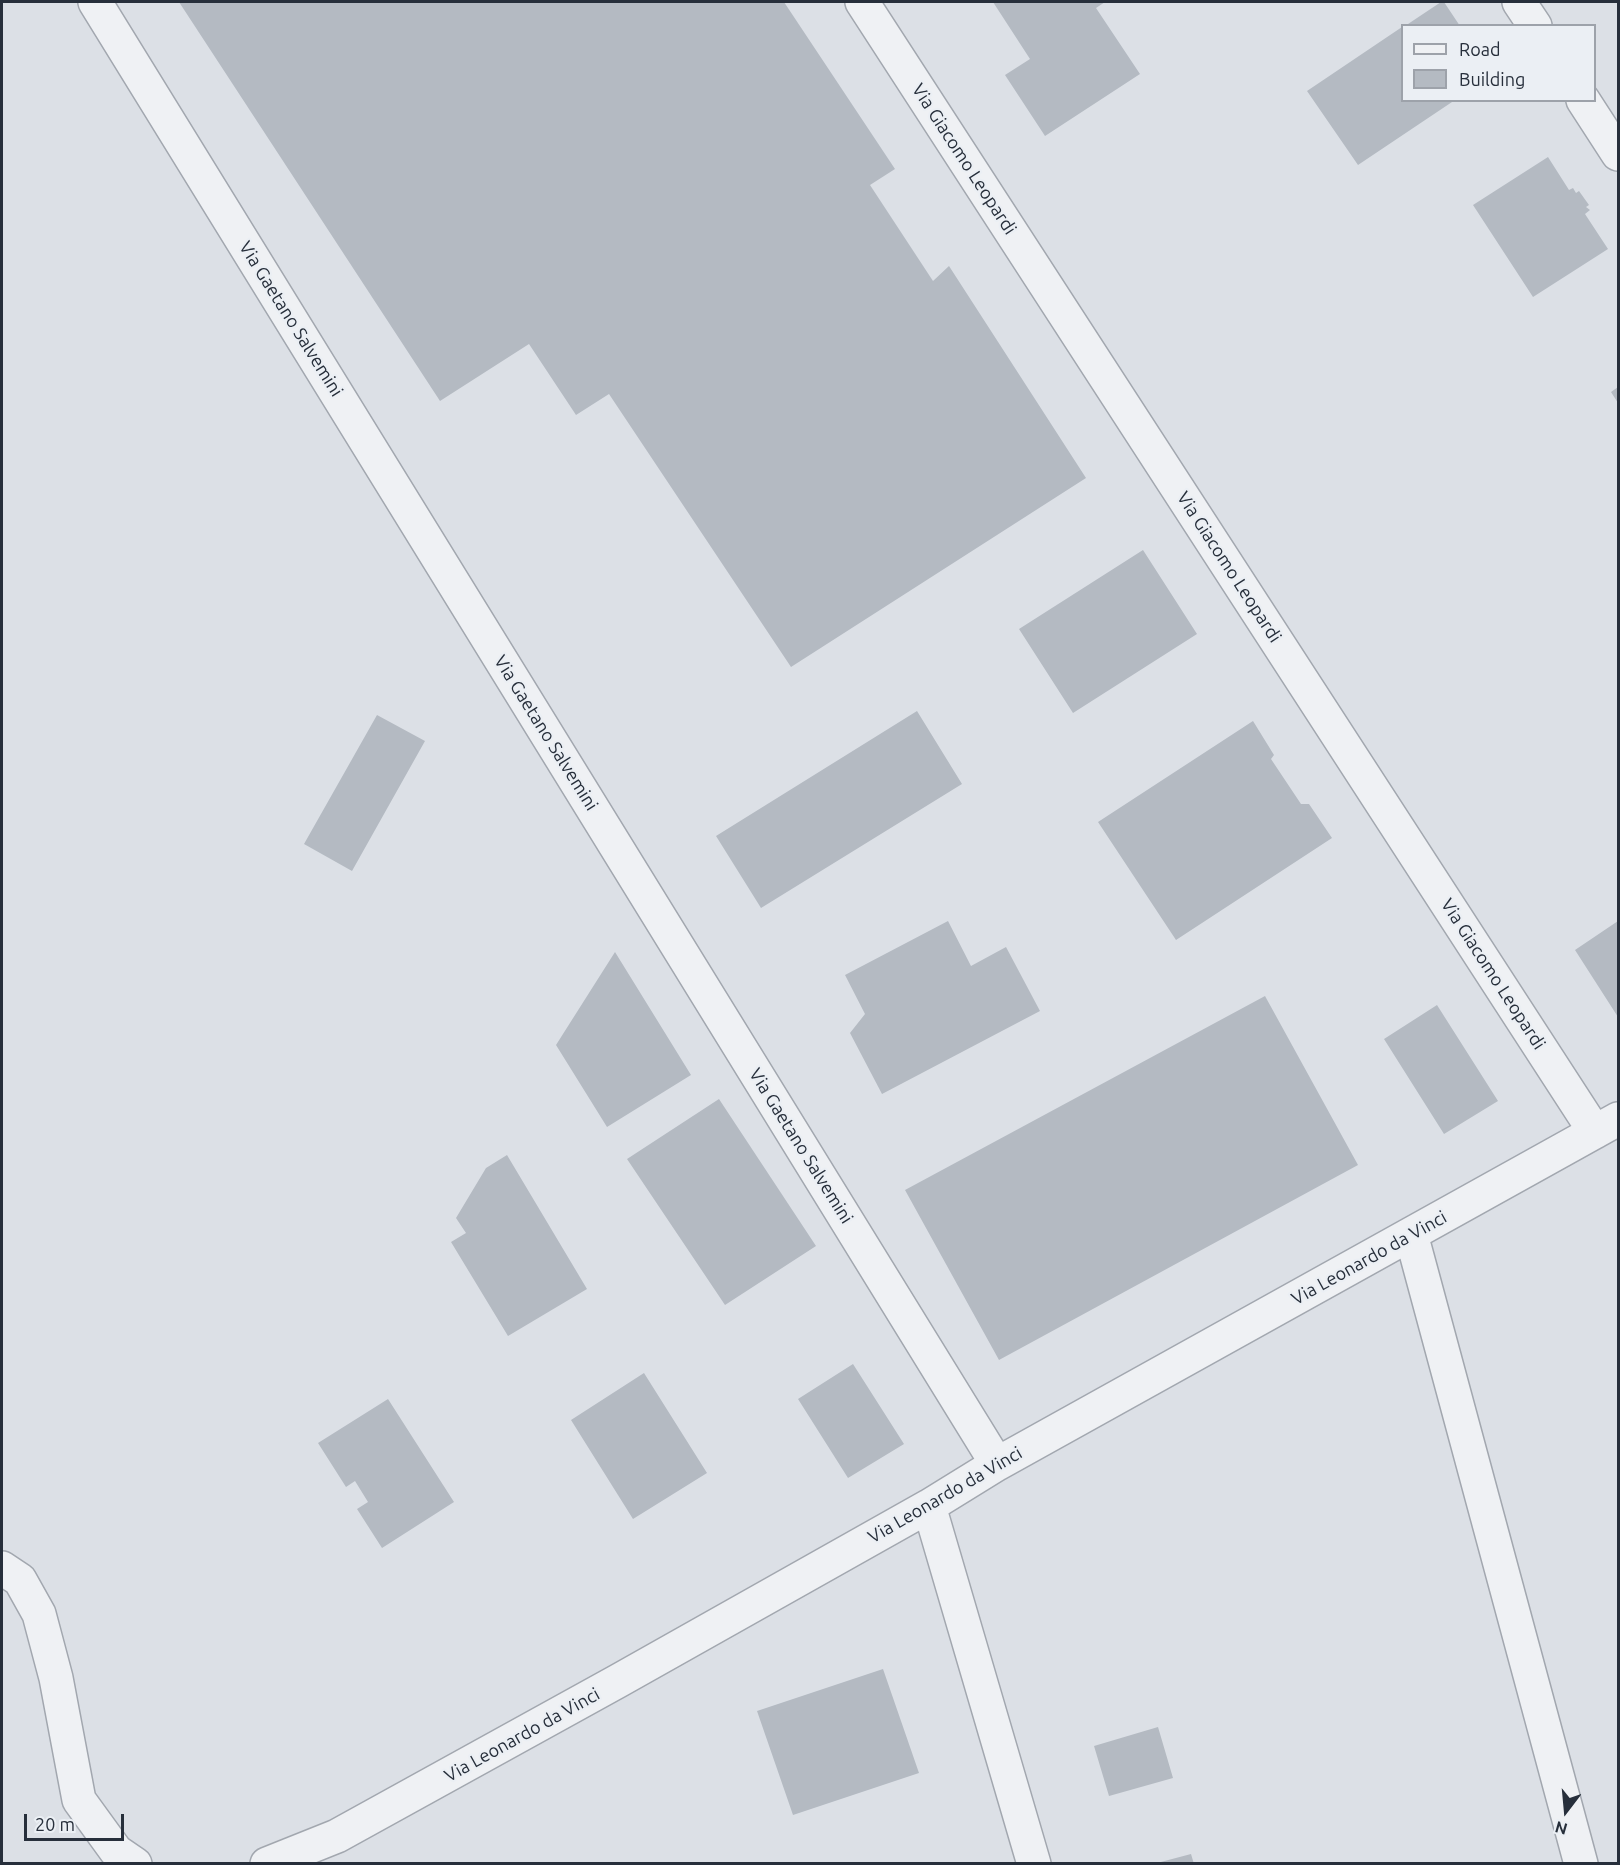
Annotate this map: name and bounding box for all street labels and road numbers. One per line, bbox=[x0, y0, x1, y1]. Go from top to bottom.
street label: Via Giacomo Leopardi bbox=[907, 80, 1021, 238]
street label: Via Gaetano Salvemini bbox=[234, 237, 348, 401]
street label: Via Giacomo Leopardi bbox=[1172, 488, 1286, 646]
street label: Via Gaetano Salvemini bbox=[489, 651, 603, 815]
street label: Via Giacomo Leopardi bbox=[1436, 895, 1550, 1053]
street label: Via Gaetano Salvemini bbox=[744, 1064, 858, 1228]
street label: Via Leonardo da Vinci bbox=[1288, 1206, 1450, 1310]
street label: Via Leonardo da Vinci bbox=[864, 1442, 1026, 1548]
street label: Via Leonardo da Vinci bbox=[441, 1683, 603, 1787]

